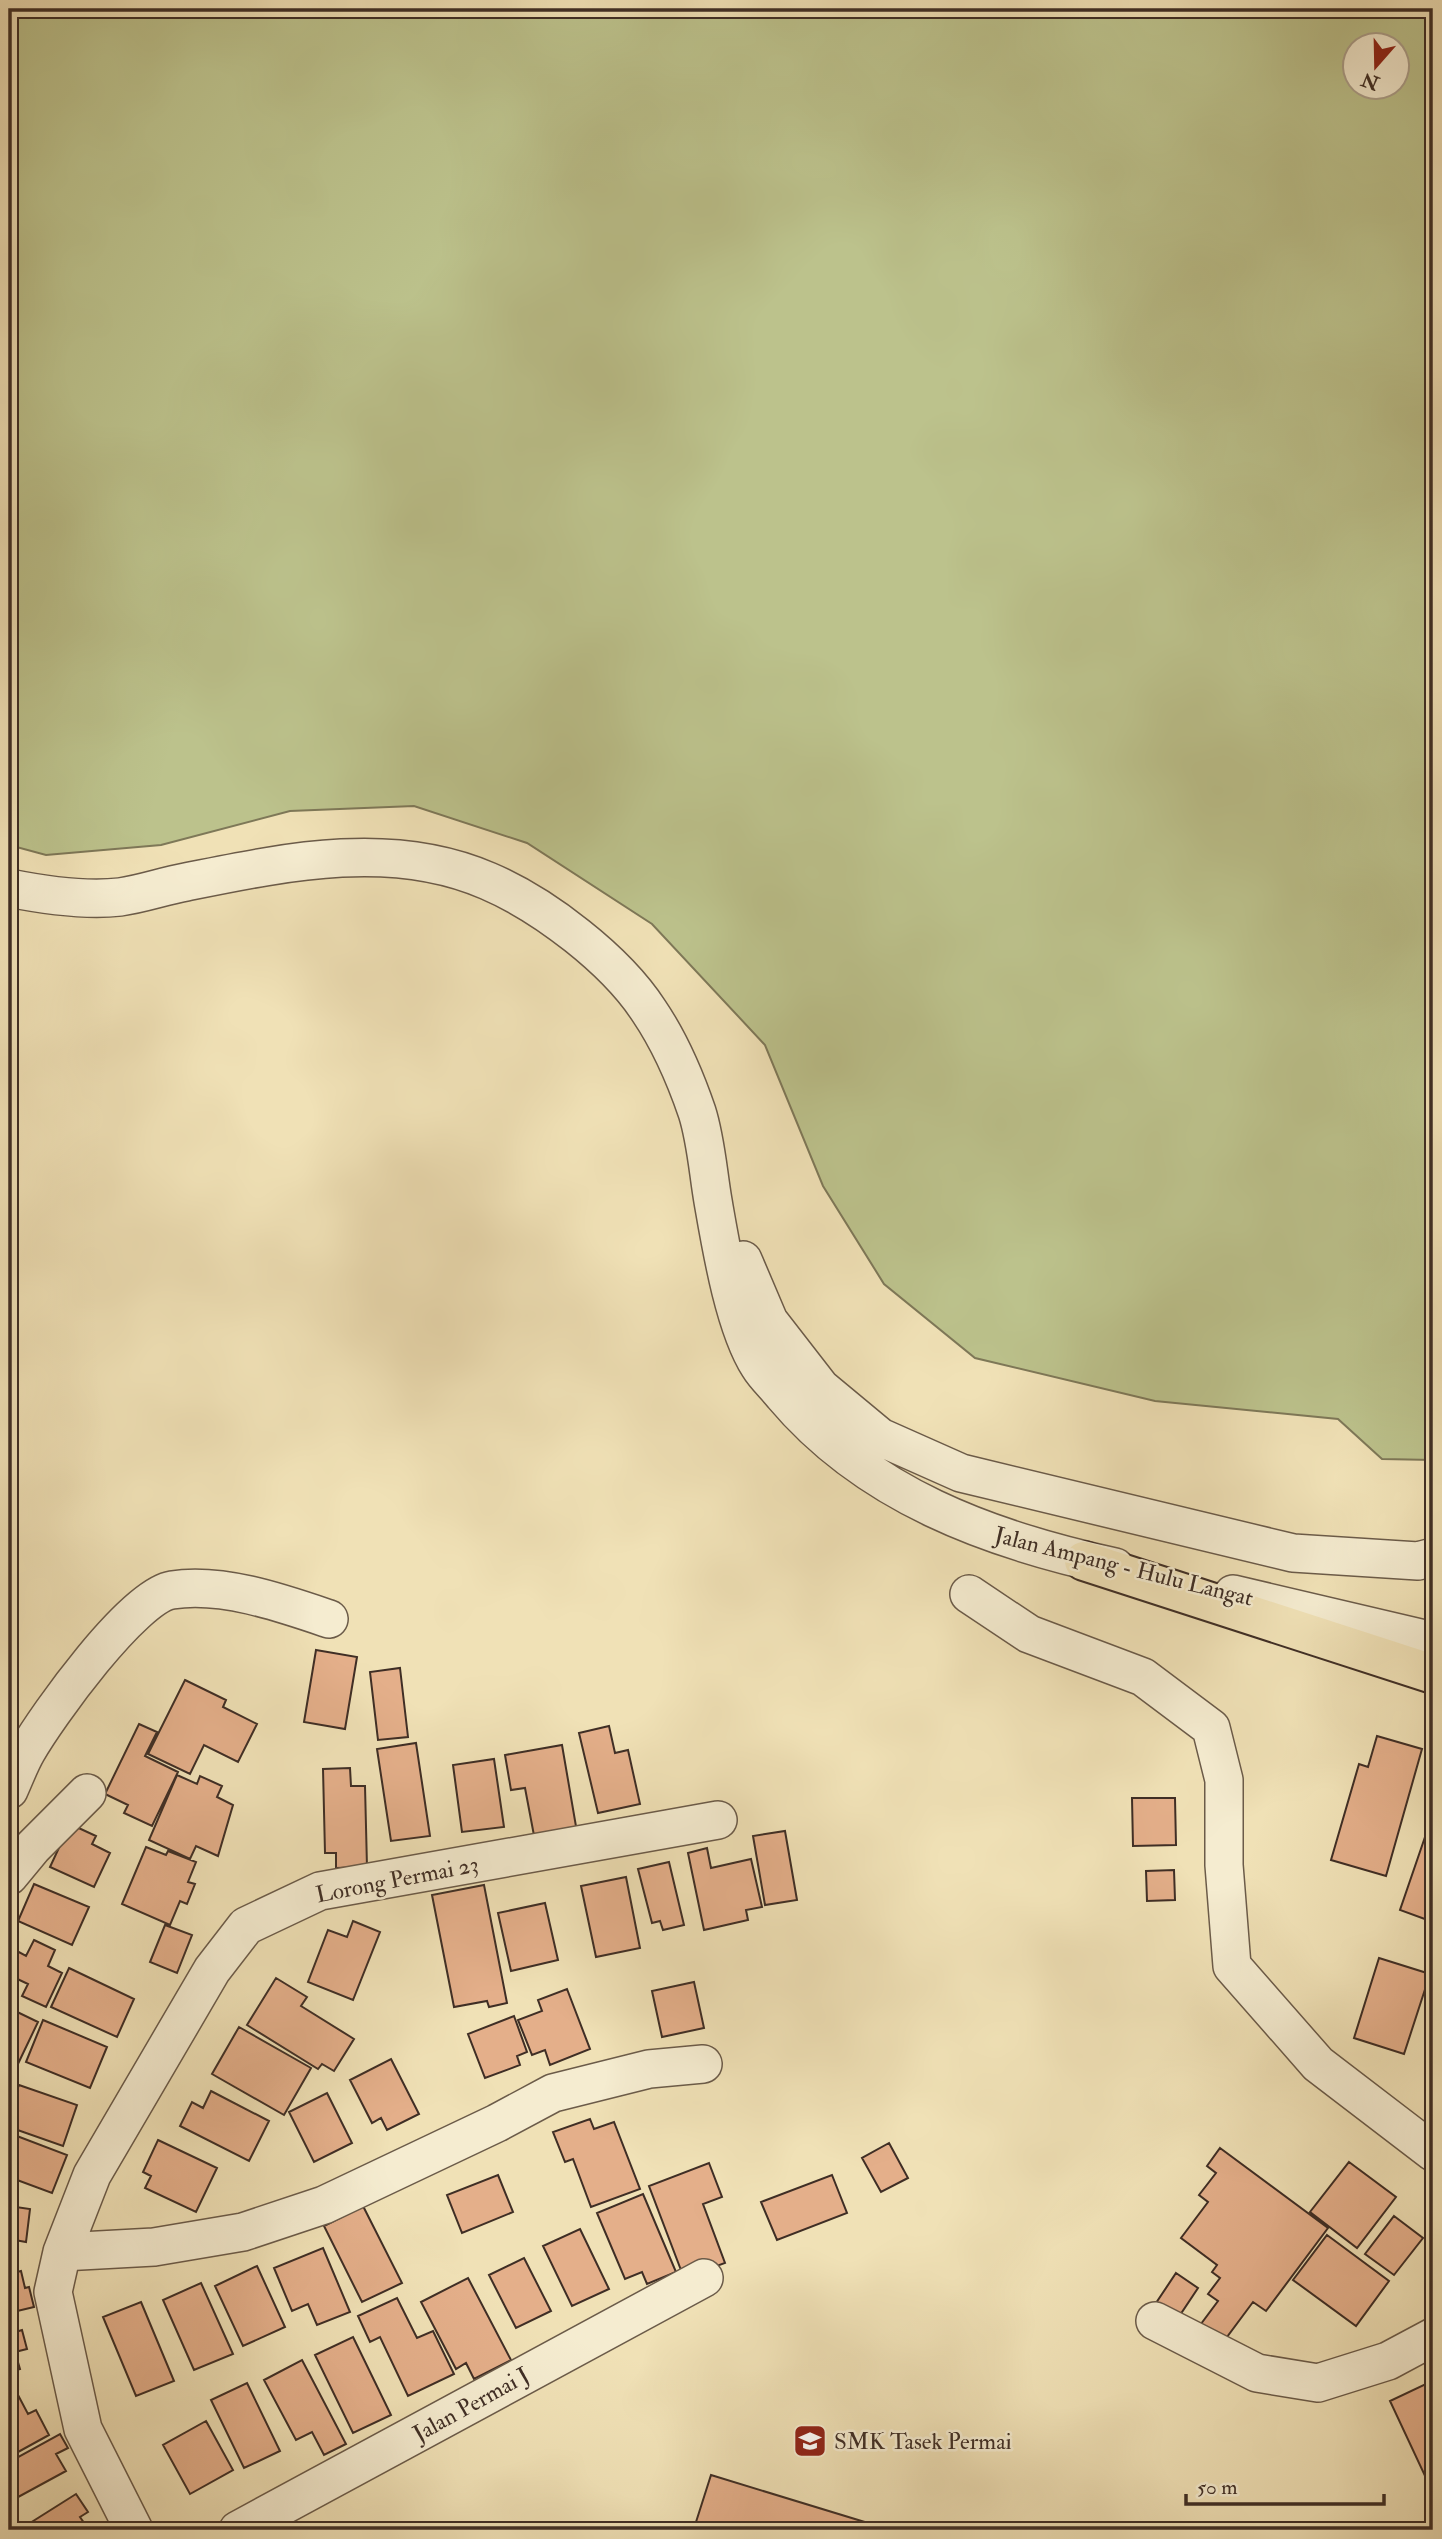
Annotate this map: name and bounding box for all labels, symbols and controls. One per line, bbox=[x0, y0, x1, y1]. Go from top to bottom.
north arrow bbox=[1340, 32, 1410, 102]
text: N bbox=[1358, 67, 1384, 96]
street label: Jalan Ampang - Hulu Langat bbox=[990, 1520, 1256, 1614]
street label: Lorong Permai 23 bbox=[313, 1849, 481, 1909]
street label: Jalan Permai J bbox=[407, 2360, 535, 2449]
school or university icon: SMK Tasek Permai bbox=[791, 2422, 829, 2460]
place label: SMK Tasek Permai bbox=[834, 2427, 1012, 2456]
scale bar bbox=[1186, 2462, 1384, 2506]
text: 50 m bbox=[1197, 2474, 1238, 2501]

